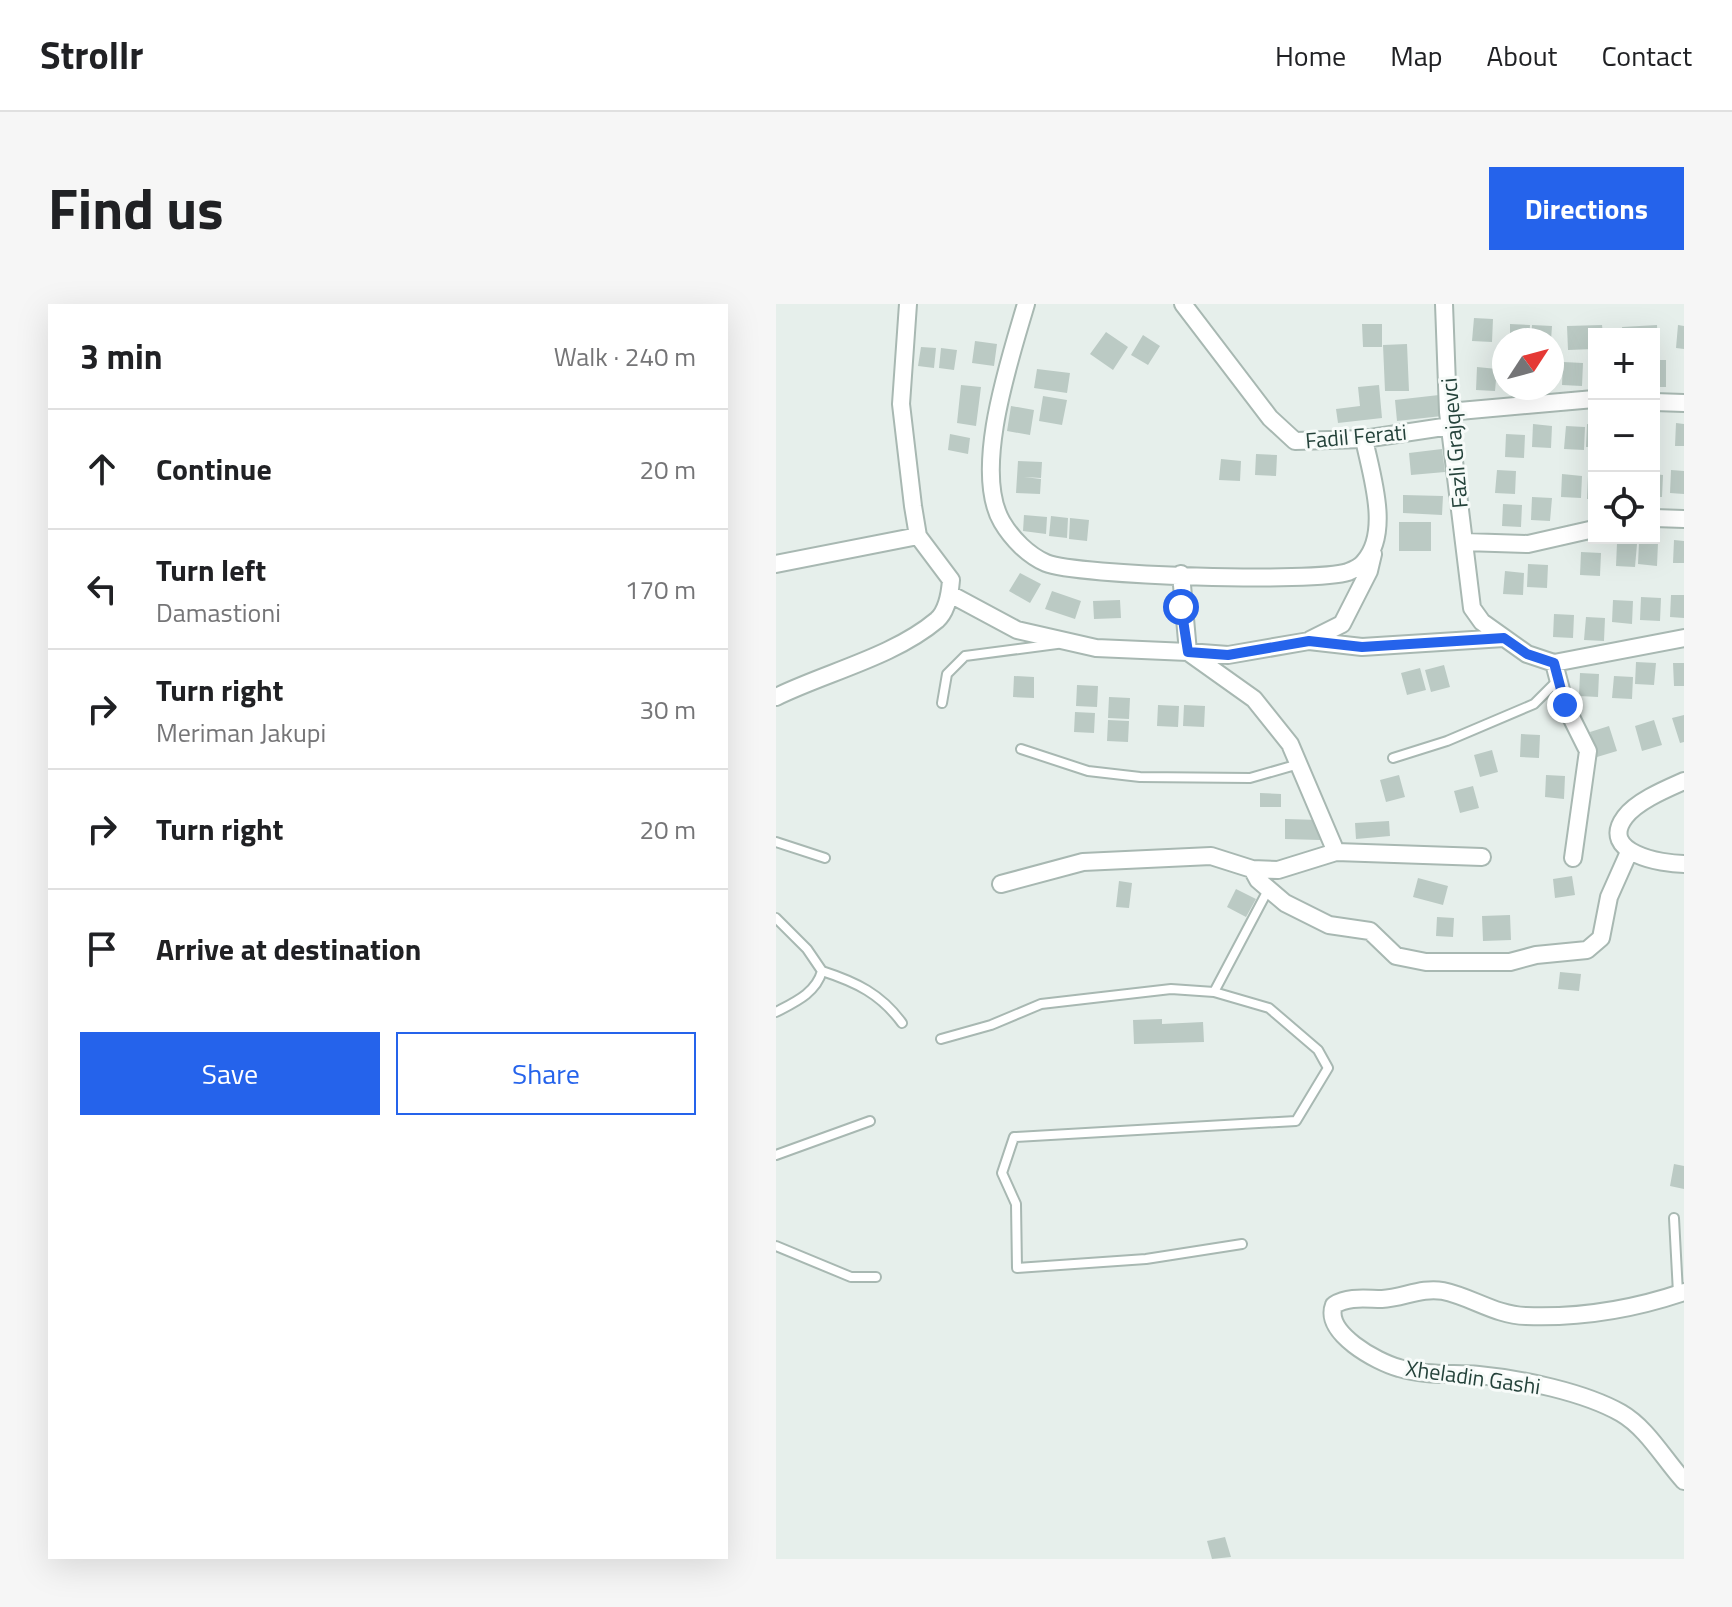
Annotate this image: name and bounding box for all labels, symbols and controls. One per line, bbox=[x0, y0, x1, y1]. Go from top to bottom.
text: Strollr bbox=[40, 26, 143, 84]
text: Home bbox=[1275, 34, 1346, 77]
text: Map bbox=[1390, 34, 1443, 77]
text: About bbox=[1487, 34, 1557, 77]
text: Contact bbox=[1601, 34, 1692, 77]
text: Find us bbox=[48, 166, 224, 251]
button: Directions bbox=[1489, 167, 1684, 250]
north arrow bbox=[1492, 328, 1564, 400]
map controls bbox=[1588, 328, 1660, 544]
button: + bbox=[1588, 328, 1660, 400]
text: 3 min bbox=[80, 330, 163, 382]
text: Walk · 240 m bbox=[554, 337, 696, 376]
street label: Fazli Grajqevci bbox=[1431, 376, 1477, 510]
button: − bbox=[1588, 400, 1660, 472]
street label: Fadil Ferati bbox=[1304, 415, 1408, 457]
text: Continue bbox=[156, 446, 272, 492]
icon: ahead bbox=[80, 447, 124, 491]
text: 20 m bbox=[639, 450, 696, 489]
button: locate bbox=[1588, 472, 1660, 544]
text: Turn left bbox=[156, 547, 266, 593]
icon: left bbox=[80, 567, 124, 611]
text: 170 m bbox=[625, 570, 696, 609]
route start bbox=[1163, 589, 1199, 625]
text: Damastioni bbox=[156, 593, 281, 632]
text: Turn right bbox=[156, 667, 284, 713]
icon: right bbox=[80, 687, 124, 731]
route end bbox=[1547, 687, 1583, 723]
text: 30 m bbox=[639, 690, 696, 729]
text: Meriman Jakupi bbox=[156, 713, 326, 752]
text: Turn right bbox=[156, 806, 284, 852]
icon: right bbox=[80, 807, 124, 851]
text: 20 m bbox=[639, 810, 696, 849]
text: Arrive at destination bbox=[156, 926, 421, 972]
icon: arrive bbox=[80, 927, 124, 971]
button: Save bbox=[80, 1032, 380, 1115]
button: Share bbox=[396, 1032, 696, 1115]
street label: Xheladin Gashi bbox=[1403, 1351, 1543, 1403]

